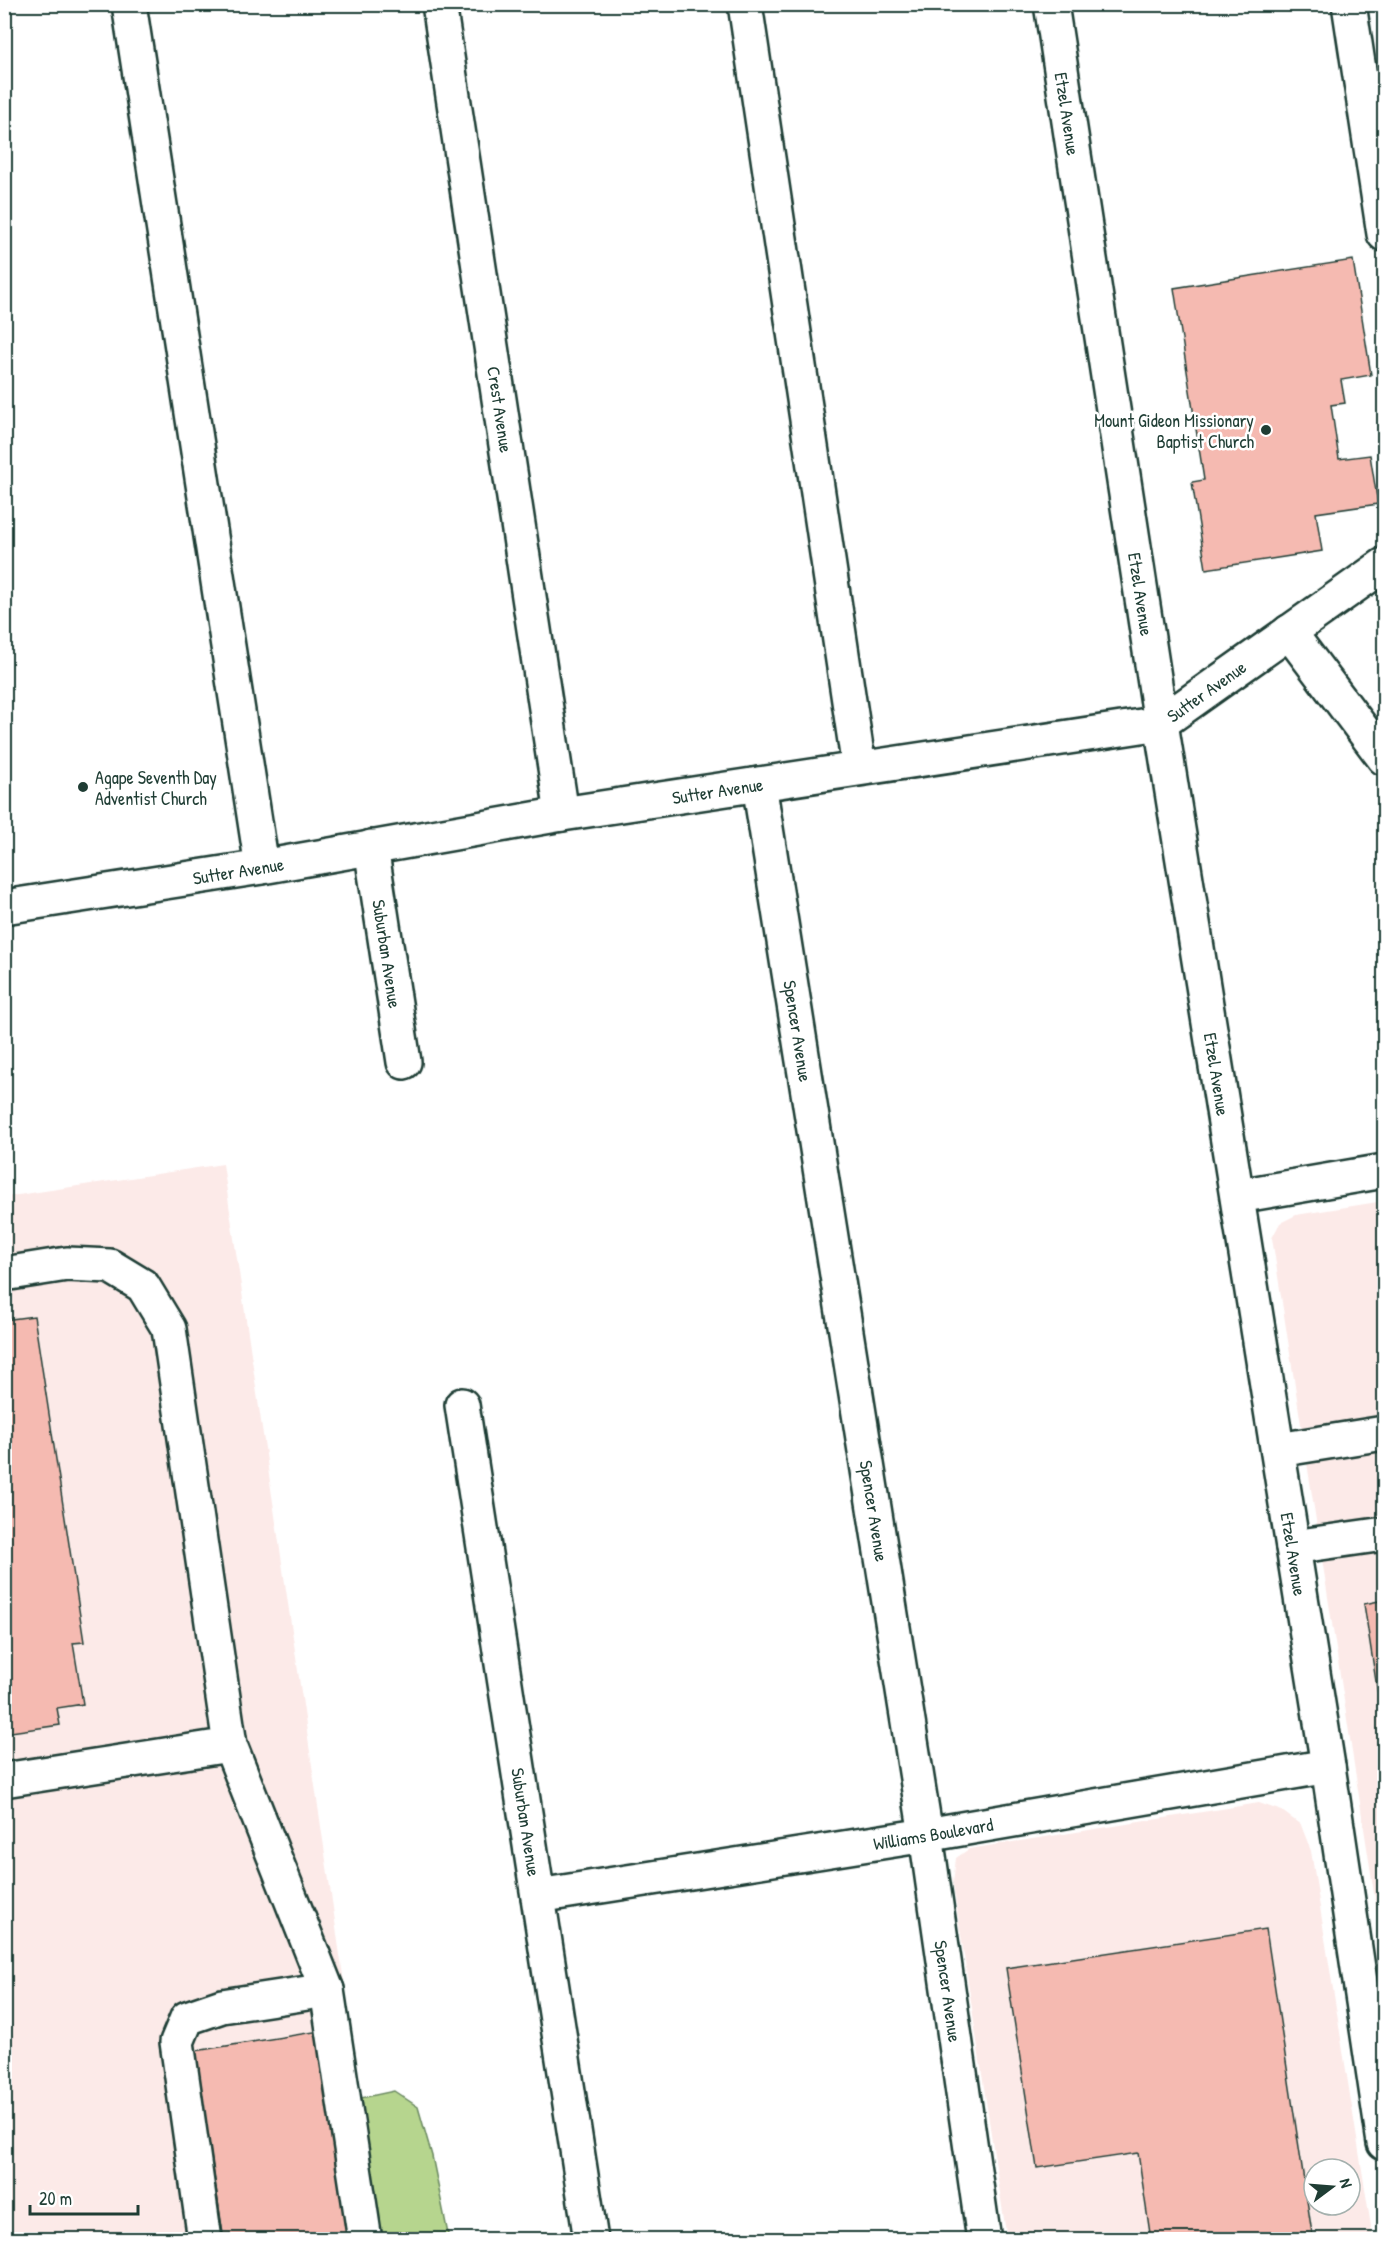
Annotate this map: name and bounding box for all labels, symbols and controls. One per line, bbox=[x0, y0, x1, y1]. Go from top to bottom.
street label: Etzel Avenue bbox=[1049, 70, 1086, 157]
street label: Crest Avenue bbox=[482, 364, 519, 454]
place label: Mount Gideon Missionary Baptist Church bbox=[1094, 408, 1254, 454]
marker: Mount Gideon Missionary Baptist Church bbox=[1259, 423, 1273, 437]
street label: Etzel Avenue bbox=[1123, 551, 1160, 637]
street label: Sutter Avenue bbox=[1162, 654, 1251, 728]
place label: Agape Seventh Day Adventist Church bbox=[95, 765, 217, 811]
street label: Sutter Avenue bbox=[670, 771, 765, 810]
marker: Agape Seventh Day Adventist Church bbox=[76, 780, 90, 794]
street label: Sutter Avenue bbox=[191, 851, 286, 890]
street label: Suburban Avenue bbox=[367, 898, 408, 1010]
street label: Spencer Avenue bbox=[778, 978, 819, 1083]
street label: Etzel Avenue bbox=[1198, 1031, 1236, 1117]
street label: Spencer Avenue bbox=[854, 1458, 895, 1563]
street label: Etzel Avenue bbox=[1275, 1511, 1313, 1597]
street label: Suburban Avenue bbox=[506, 1766, 547, 1878]
street label: Williams Boulevard bbox=[871, 1811, 995, 1856]
street label: Spencer Avenue bbox=[929, 1939, 968, 2044]
north arrow bbox=[1302, 2157, 1362, 2217]
text: N bbox=[1335, 2176, 1358, 2190]
scale bar bbox=[30, 2178, 138, 2216]
text: 20 m bbox=[39, 2186, 72, 2211]

